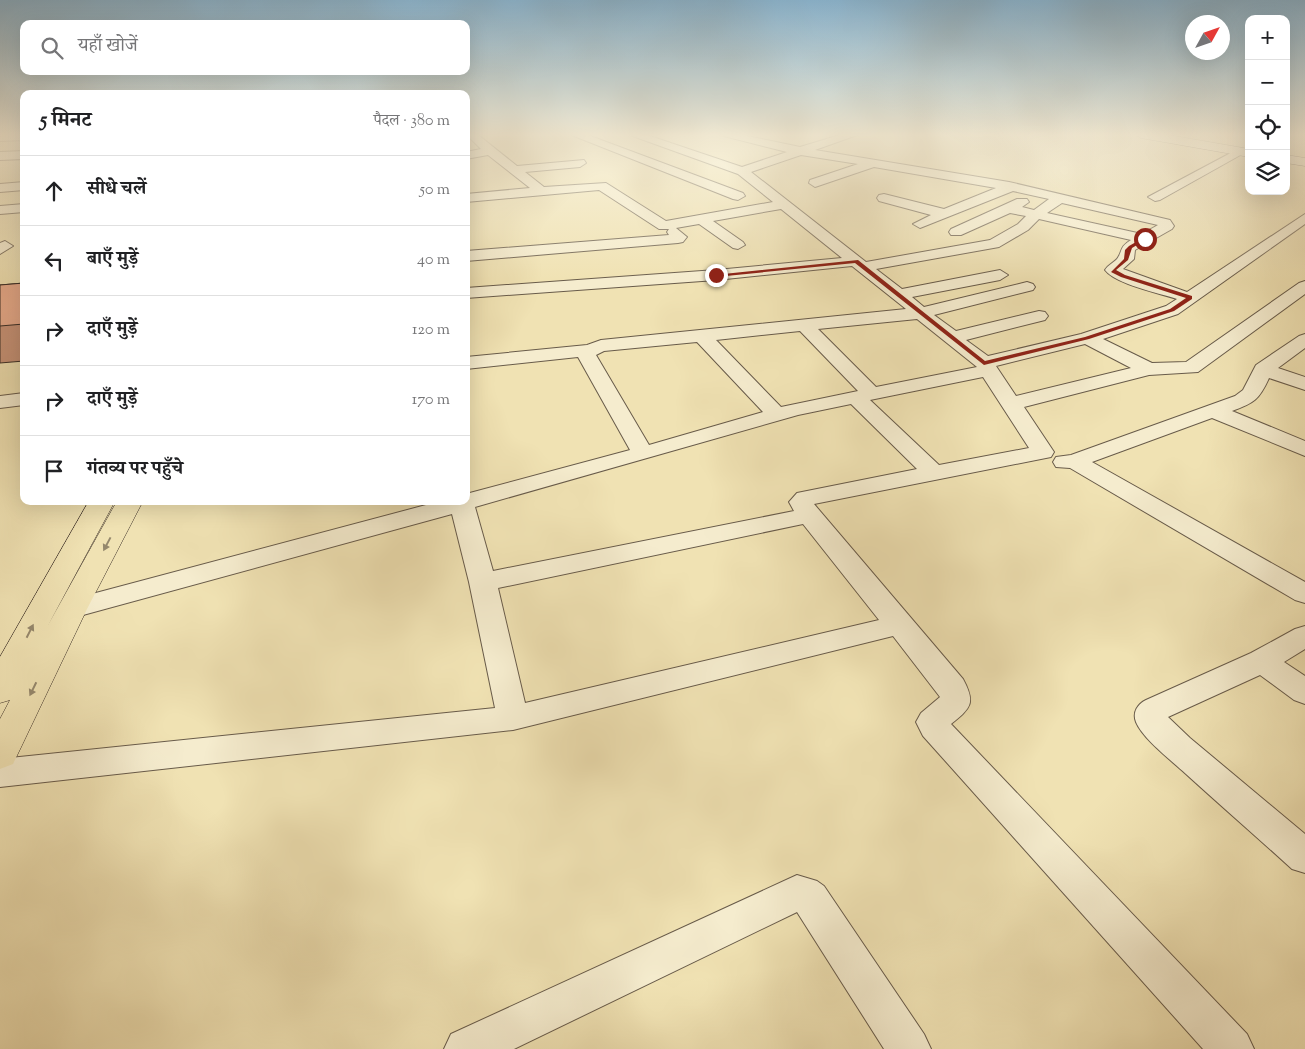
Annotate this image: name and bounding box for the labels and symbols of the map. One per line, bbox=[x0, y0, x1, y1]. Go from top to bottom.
north arrow bbox=[1185, 15, 1230, 60]
route start bbox=[1134, 228, 1157, 251]
route end bbox=[705, 264, 728, 287]
one-way arrow bbox=[103, 537, 111, 552]
one-way arrow bbox=[26, 623, 34, 638]
one-way arrow bbox=[29, 682, 37, 696]

